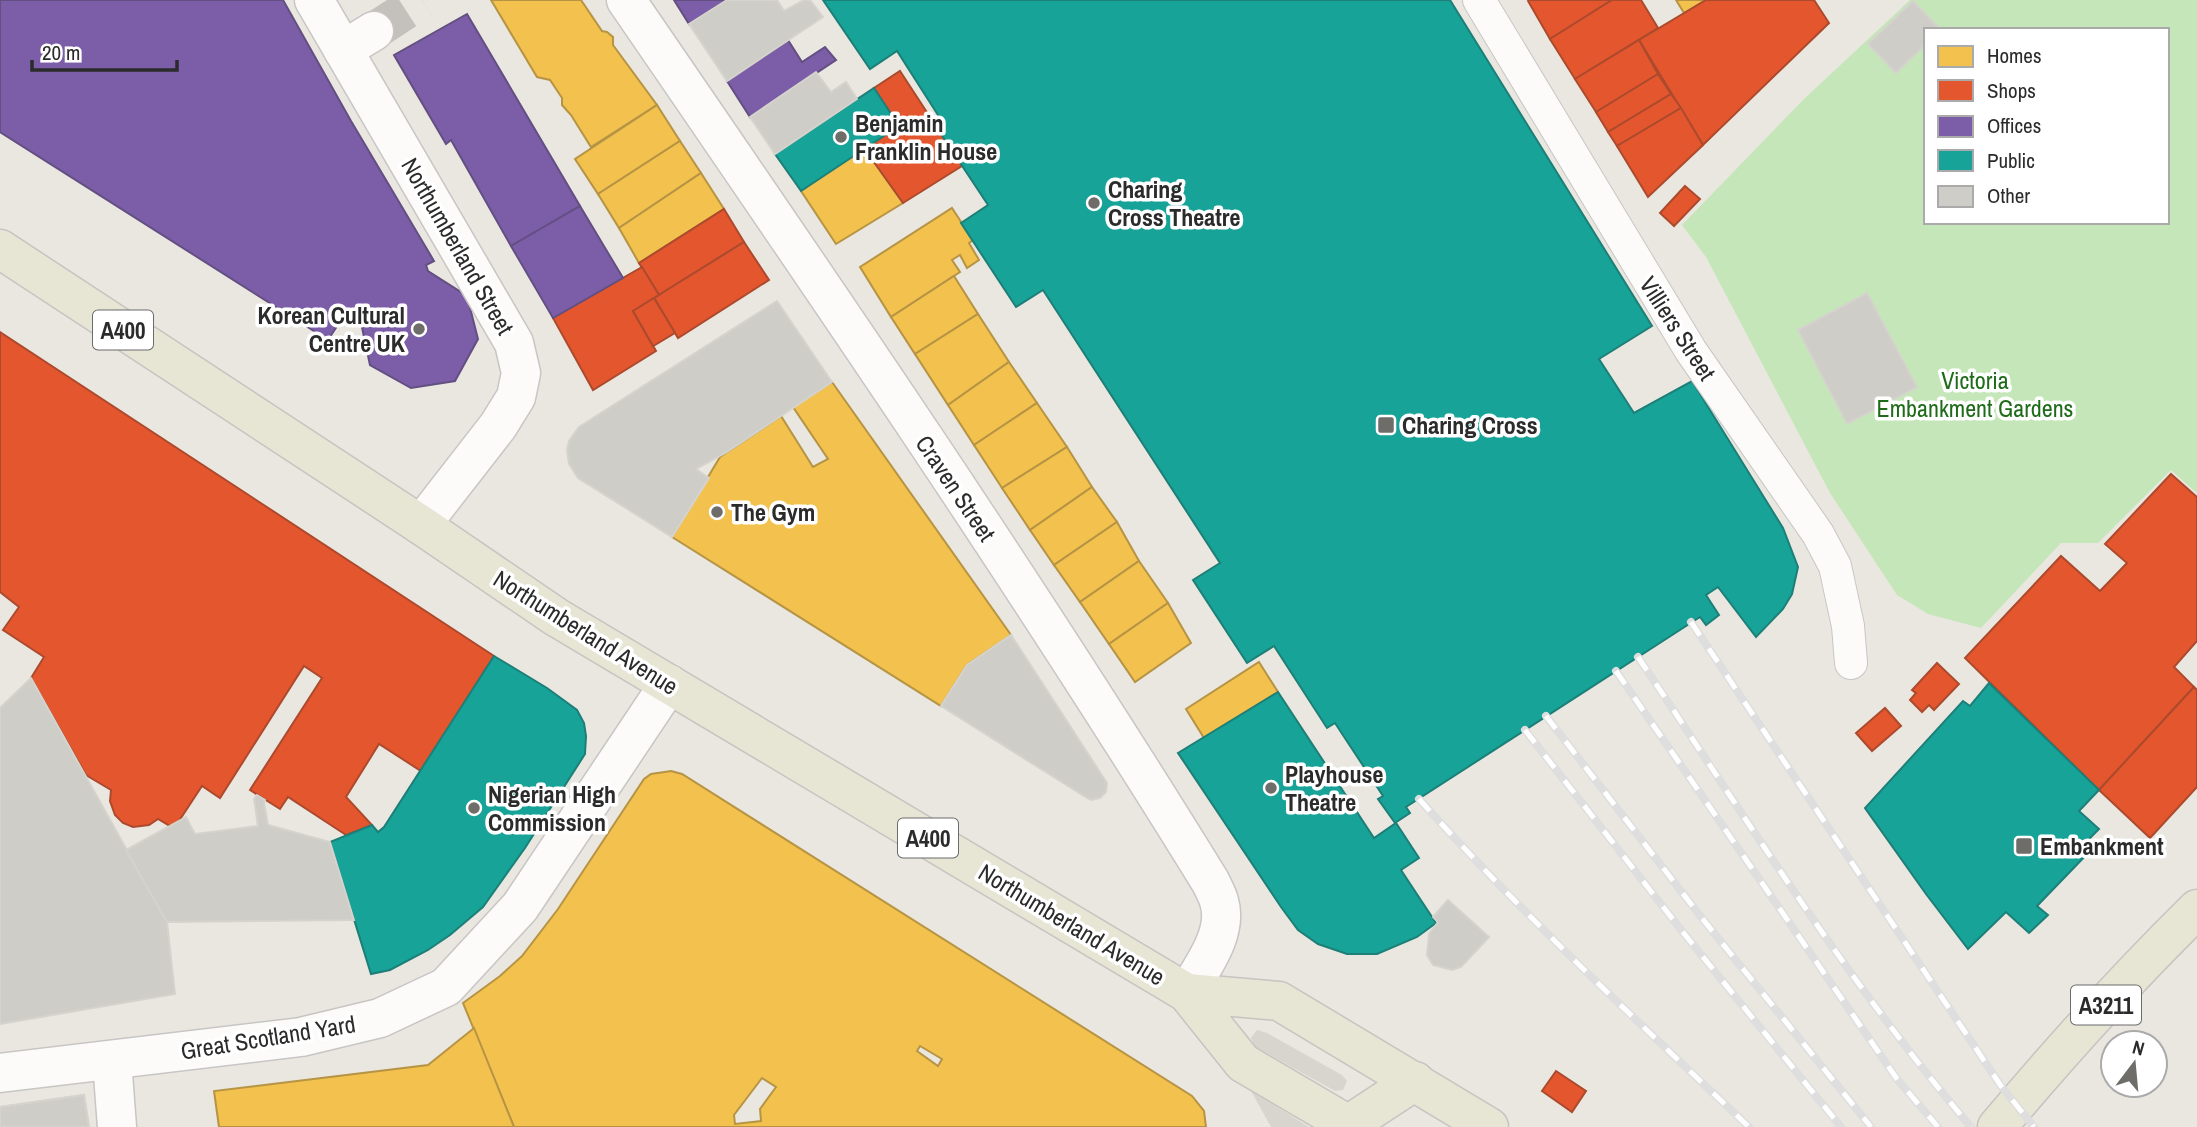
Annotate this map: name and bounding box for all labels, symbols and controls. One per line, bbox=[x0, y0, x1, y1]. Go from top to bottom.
scale bar bbox=[32, 28, 177, 72]
legend bbox=[1924, 28, 2169, 224]
text: 20 m bbox=[42, 38, 80, 67]
text: Homes bbox=[1987, 41, 2042, 70]
text: Shops bbox=[1987, 76, 2036, 105]
place label: Benjamin Franklin House bbox=[855, 107, 997, 167]
text: Offices bbox=[1987, 111, 2041, 140]
marker: Benjamin Franklin House bbox=[833, 129, 849, 145]
text: Public bbox=[1987, 146, 2035, 175]
street label: Northumberland Street bbox=[394, 152, 522, 341]
place label: Charing Cross Theatre bbox=[1108, 173, 1240, 233]
text: Other bbox=[1987, 181, 2030, 210]
marker: Charing Cross Theatre bbox=[1086, 195, 1102, 211]
street label: Villiers Street bbox=[1633, 270, 1724, 387]
place label: Korean Cultural Centre UK bbox=[257, 299, 406, 359]
road number: A400 bbox=[93, 310, 153, 350]
marker: Korean Cultural Centre UK bbox=[411, 321, 427, 337]
park label: Victoria Embankment Gardens bbox=[1877, 364, 2073, 424]
place label: Charing Cross bbox=[1402, 409, 1538, 441]
marker: Charing Cross bbox=[1376, 415, 1396, 435]
street label: Craven Street bbox=[909, 429, 1004, 548]
place label: The Gym bbox=[731, 496, 815, 528]
marker: The Gym bbox=[709, 504, 725, 520]
street label: Northumberland Avenue bbox=[488, 562, 684, 702]
place label: Playhouse Theatre bbox=[1285, 758, 1384, 818]
place label: Nigerian High Commission bbox=[488, 778, 616, 838]
marker: Playhouse Theatre bbox=[1263, 780, 1279, 796]
marker: Nigerian High Commission bbox=[466, 800, 482, 816]
road number: A400 bbox=[898, 818, 958, 858]
place label: Embankment bbox=[2040, 830, 2164, 862]
marker: Embankment bbox=[2014, 836, 2034, 856]
street label: Northumberland Avenue bbox=[973, 856, 1171, 992]
road number: A3211 bbox=[2071, 986, 2141, 1024]
street label: Great Scotland Yard bbox=[178, 1007, 358, 1067]
north arrow bbox=[2099, 1029, 2169, 1099]
text: N bbox=[2130, 1034, 2148, 1062]

